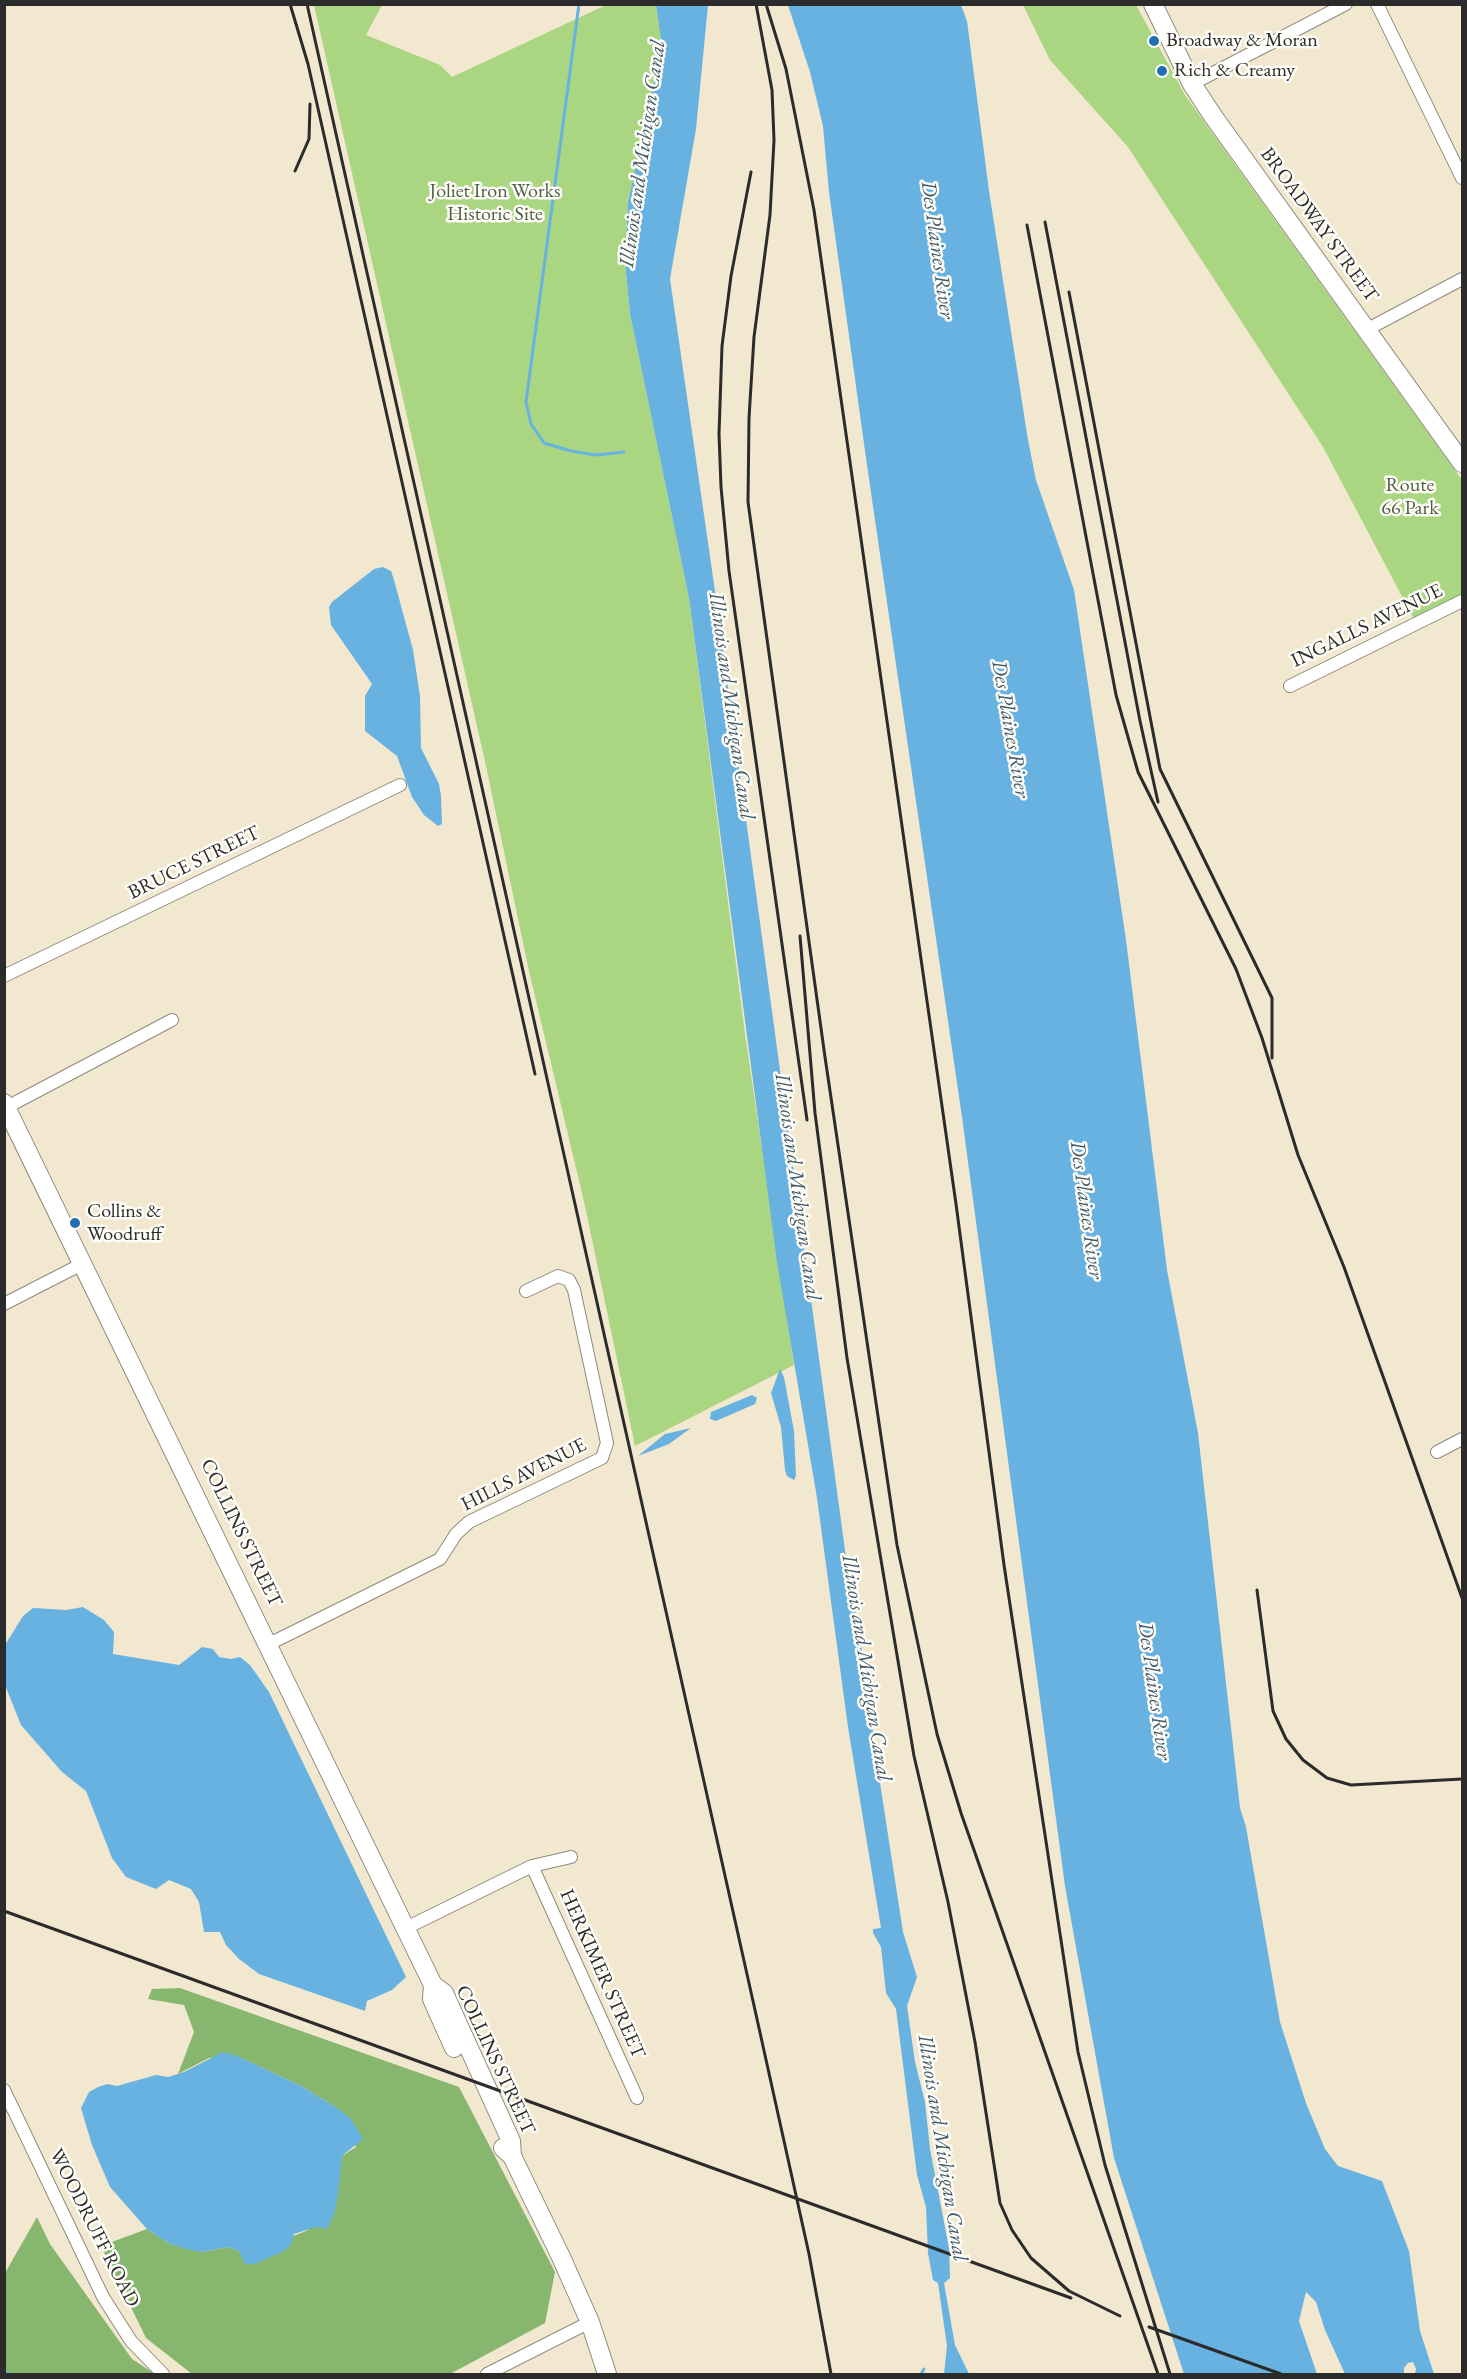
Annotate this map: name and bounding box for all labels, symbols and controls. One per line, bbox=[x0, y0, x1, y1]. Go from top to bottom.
place label: Broadway & Moran bbox=[1166, 29, 1318, 53]
marker: Broadway & Moran bbox=[1147, 34, 1161, 48]
water label: Illinois and Michigan Canal bbox=[615, 39, 671, 269]
place label: Rich & Creamy bbox=[1174, 59, 1295, 83]
marker: Rich & Creamy bbox=[1155, 64, 1169, 78]
street label: BROADWAY STREET bbox=[1255, 143, 1383, 307]
water label: Des Plaines River bbox=[915, 179, 959, 321]
park label: Joliet Iron Works Historic Site bbox=[430, 180, 560, 227]
park label: Route 66 Park bbox=[1381, 474, 1439, 521]
street label: INGALLS AVENUE bbox=[1287, 579, 1447, 673]
water label: Illinois and Michigan Canal bbox=[703, 591, 759, 821]
water label: Des Plaines River bbox=[986, 658, 1034, 800]
street label: BRUCE STREET bbox=[124, 821, 264, 905]
water label: Illinois and Michigan Canal bbox=[769, 1072, 825, 1302]
water label: Des Plaines River bbox=[1064, 1139, 1108, 1281]
place label: Collins & Woodruff bbox=[87, 1200, 162, 1247]
marker: Collins & Woodruff bbox=[68, 1216, 82, 1230]
street label: HILLS AVENUE bbox=[457, 1433, 591, 1517]
street label: COLLINS STREET bbox=[195, 1455, 287, 1611]
water label: Illinois and Michigan Canal bbox=[836, 1553, 896, 1783]
water label: Des Plaines River bbox=[1132, 1620, 1176, 1762]
street label: HERKIMER STREET bbox=[554, 1886, 650, 2062]
street label: COLLINS STREET bbox=[450, 1982, 540, 2138]
water label: Illinois and Michigan Canal bbox=[912, 2033, 972, 2263]
street label: WOODRUFF ROAD bbox=[44, 2145, 144, 2311]

